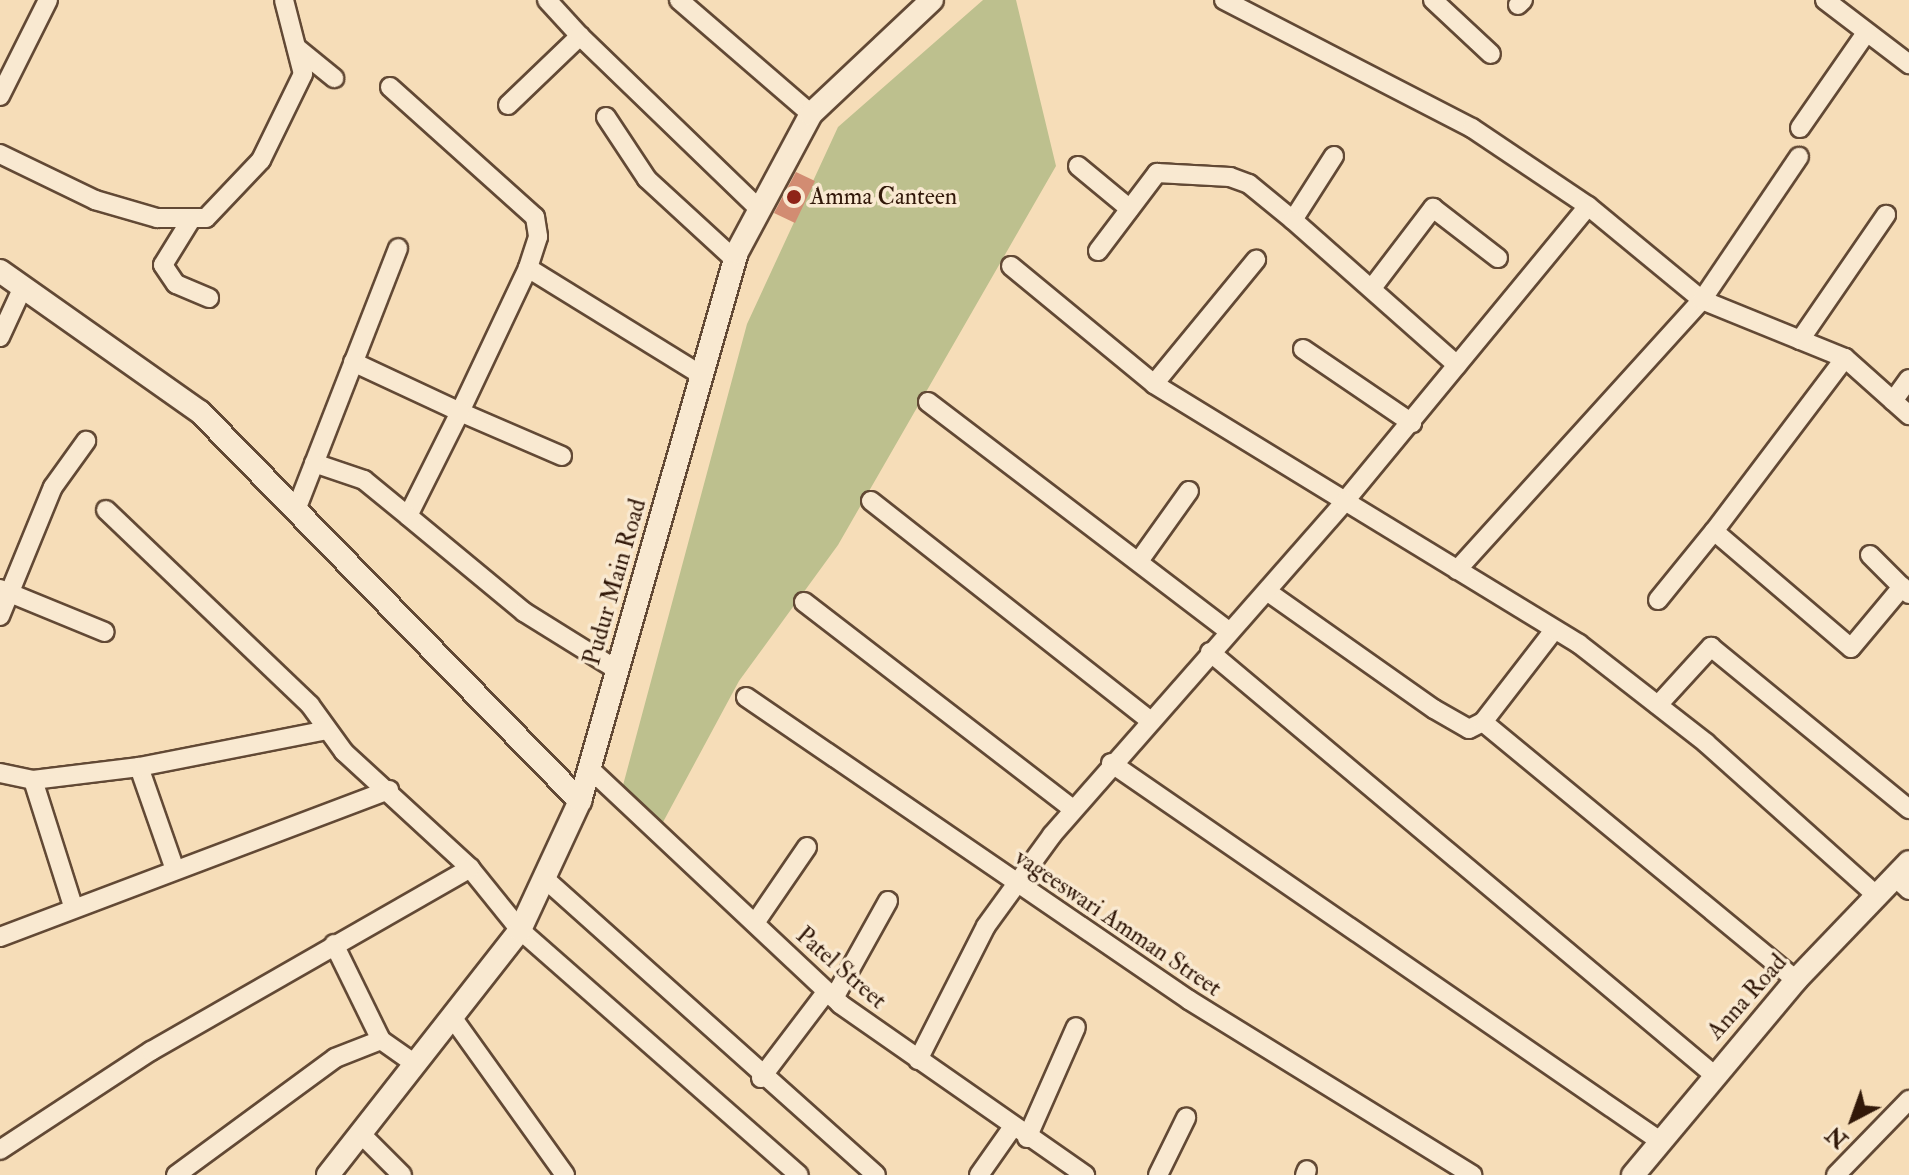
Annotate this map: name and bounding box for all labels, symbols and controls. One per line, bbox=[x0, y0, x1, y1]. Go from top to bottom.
place label: Amma Canteen bbox=[810, 183, 957, 211]
marker: Amma Canteen bbox=[785, 188, 803, 206]
street label: Pudur Main Road bbox=[578, 496, 652, 668]
street label: vageeswari Amman Street bbox=[1009, 843, 1227, 1003]
street label: Patel Street bbox=[790, 921, 892, 1015]
street label: Anna Road bbox=[1701, 948, 1793, 1046]
north arrow bbox=[1813, 1079, 1893, 1159]
text: N bbox=[1821, 1120, 1854, 1154]

